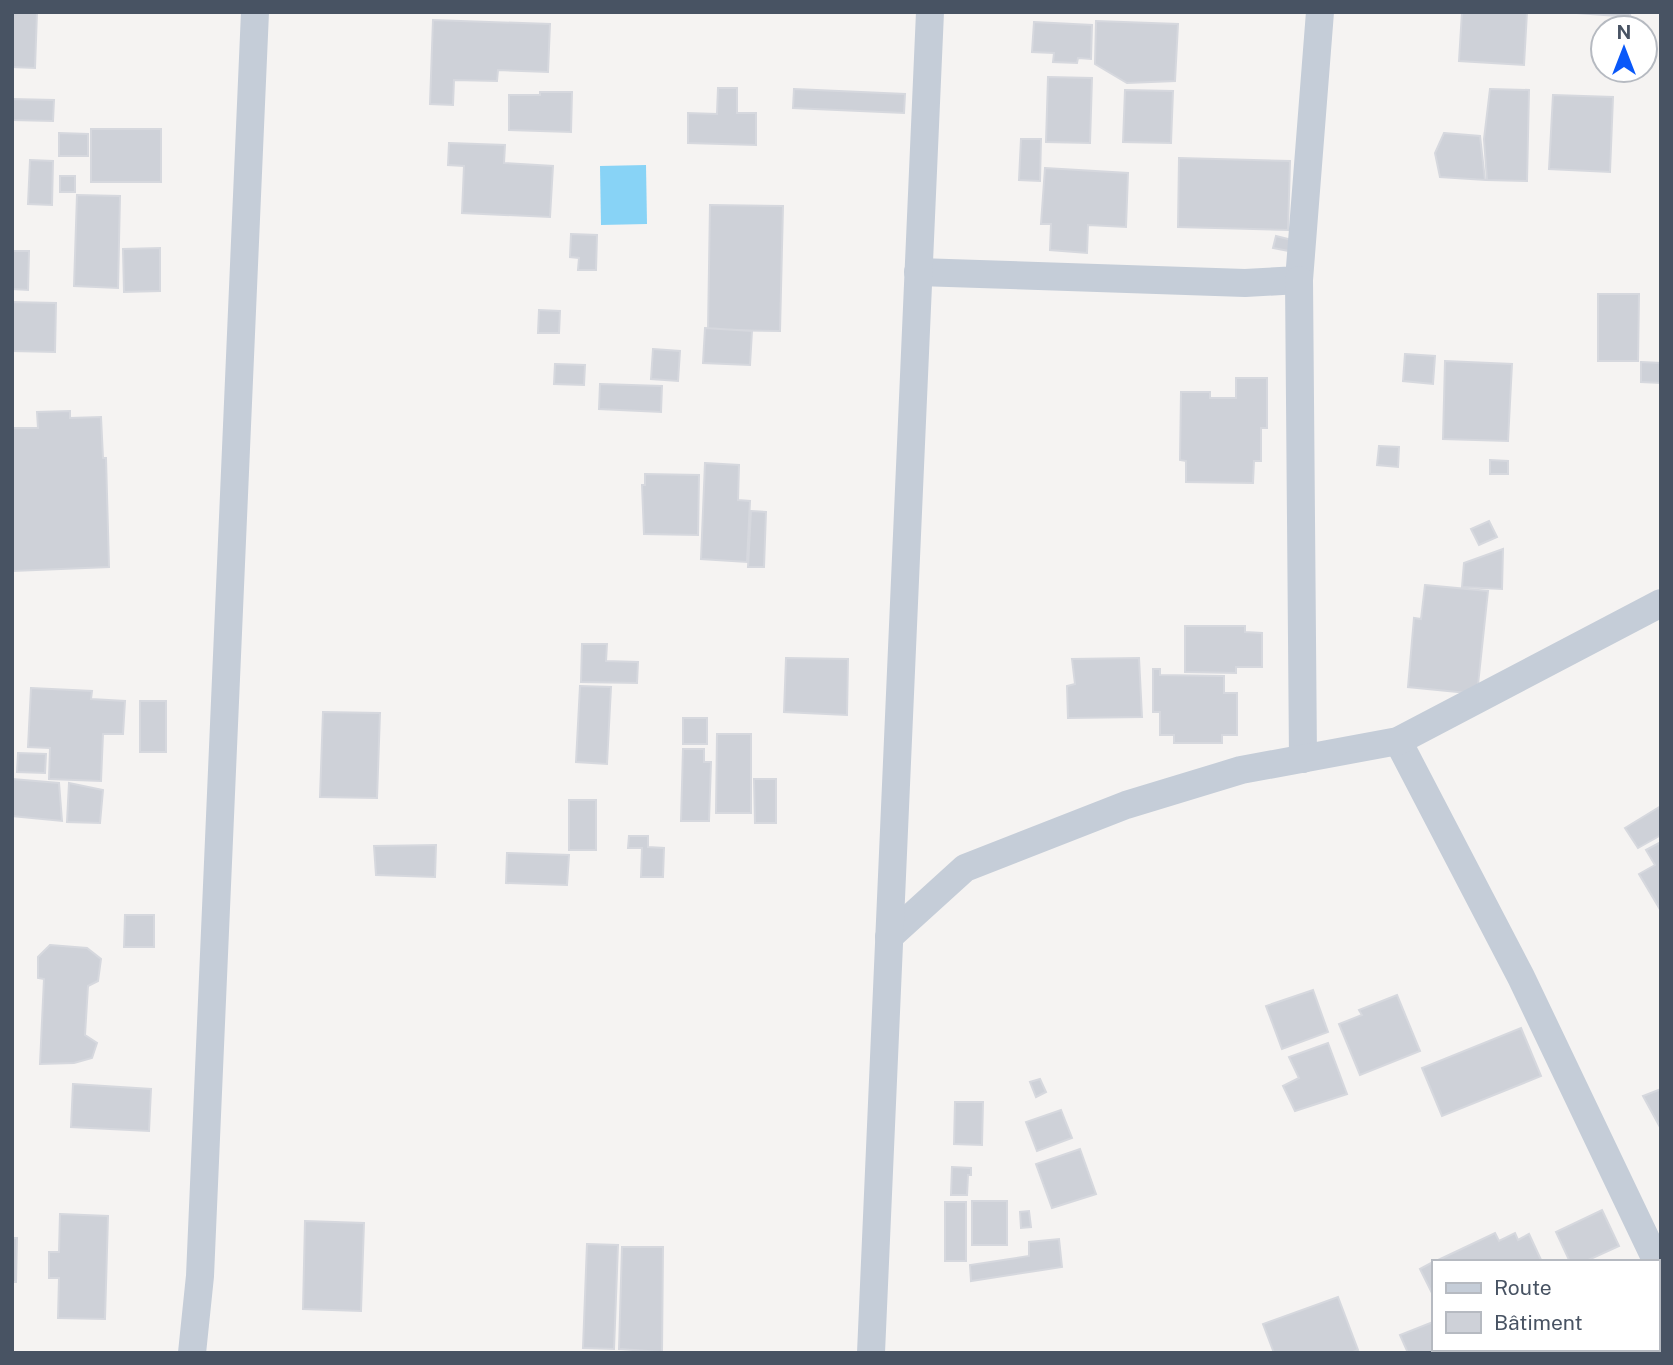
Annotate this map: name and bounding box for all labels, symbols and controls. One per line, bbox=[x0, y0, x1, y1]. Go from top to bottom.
north arrow bbox=[1589, 14, 1659, 84]
text: N bbox=[1617, 21, 1631, 43]
legend bbox=[1432, 1260, 1659, 1351]
text: Route bbox=[1494, 1275, 1552, 1300]
text: Bâtiment bbox=[1494, 1310, 1583, 1335]

